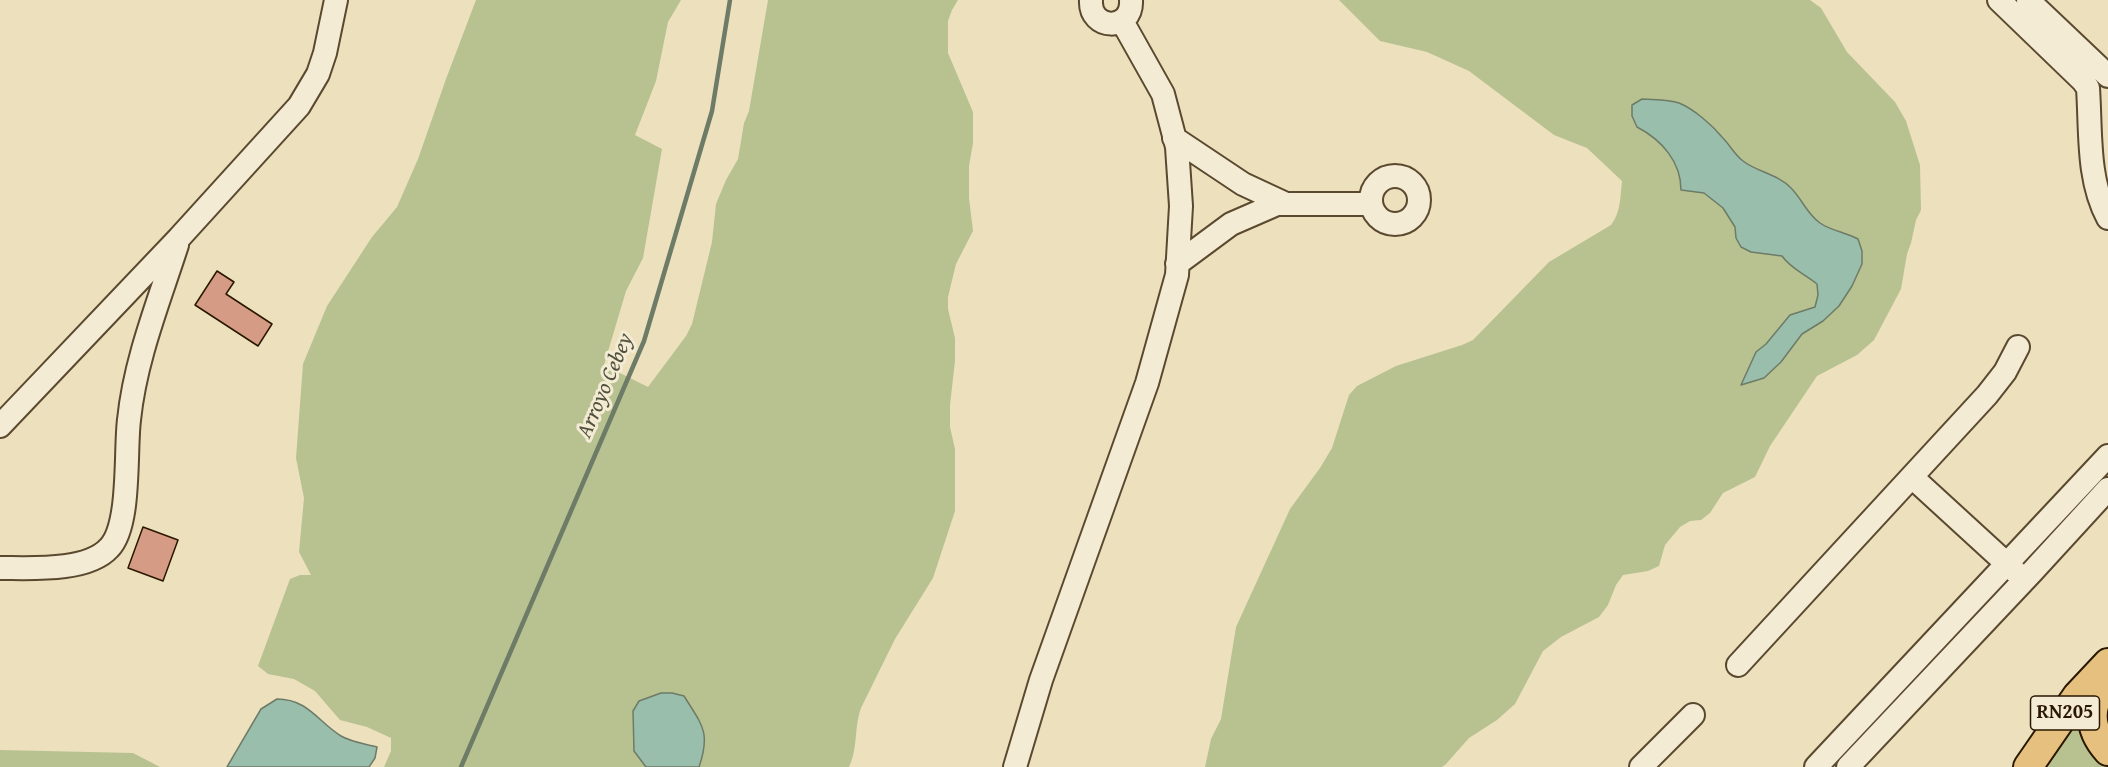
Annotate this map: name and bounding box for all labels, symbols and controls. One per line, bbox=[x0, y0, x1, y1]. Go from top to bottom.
water label: Arroyo Cebey bbox=[572, 330, 640, 442]
road number: RN205 bbox=[2030, 696, 2100, 730]

